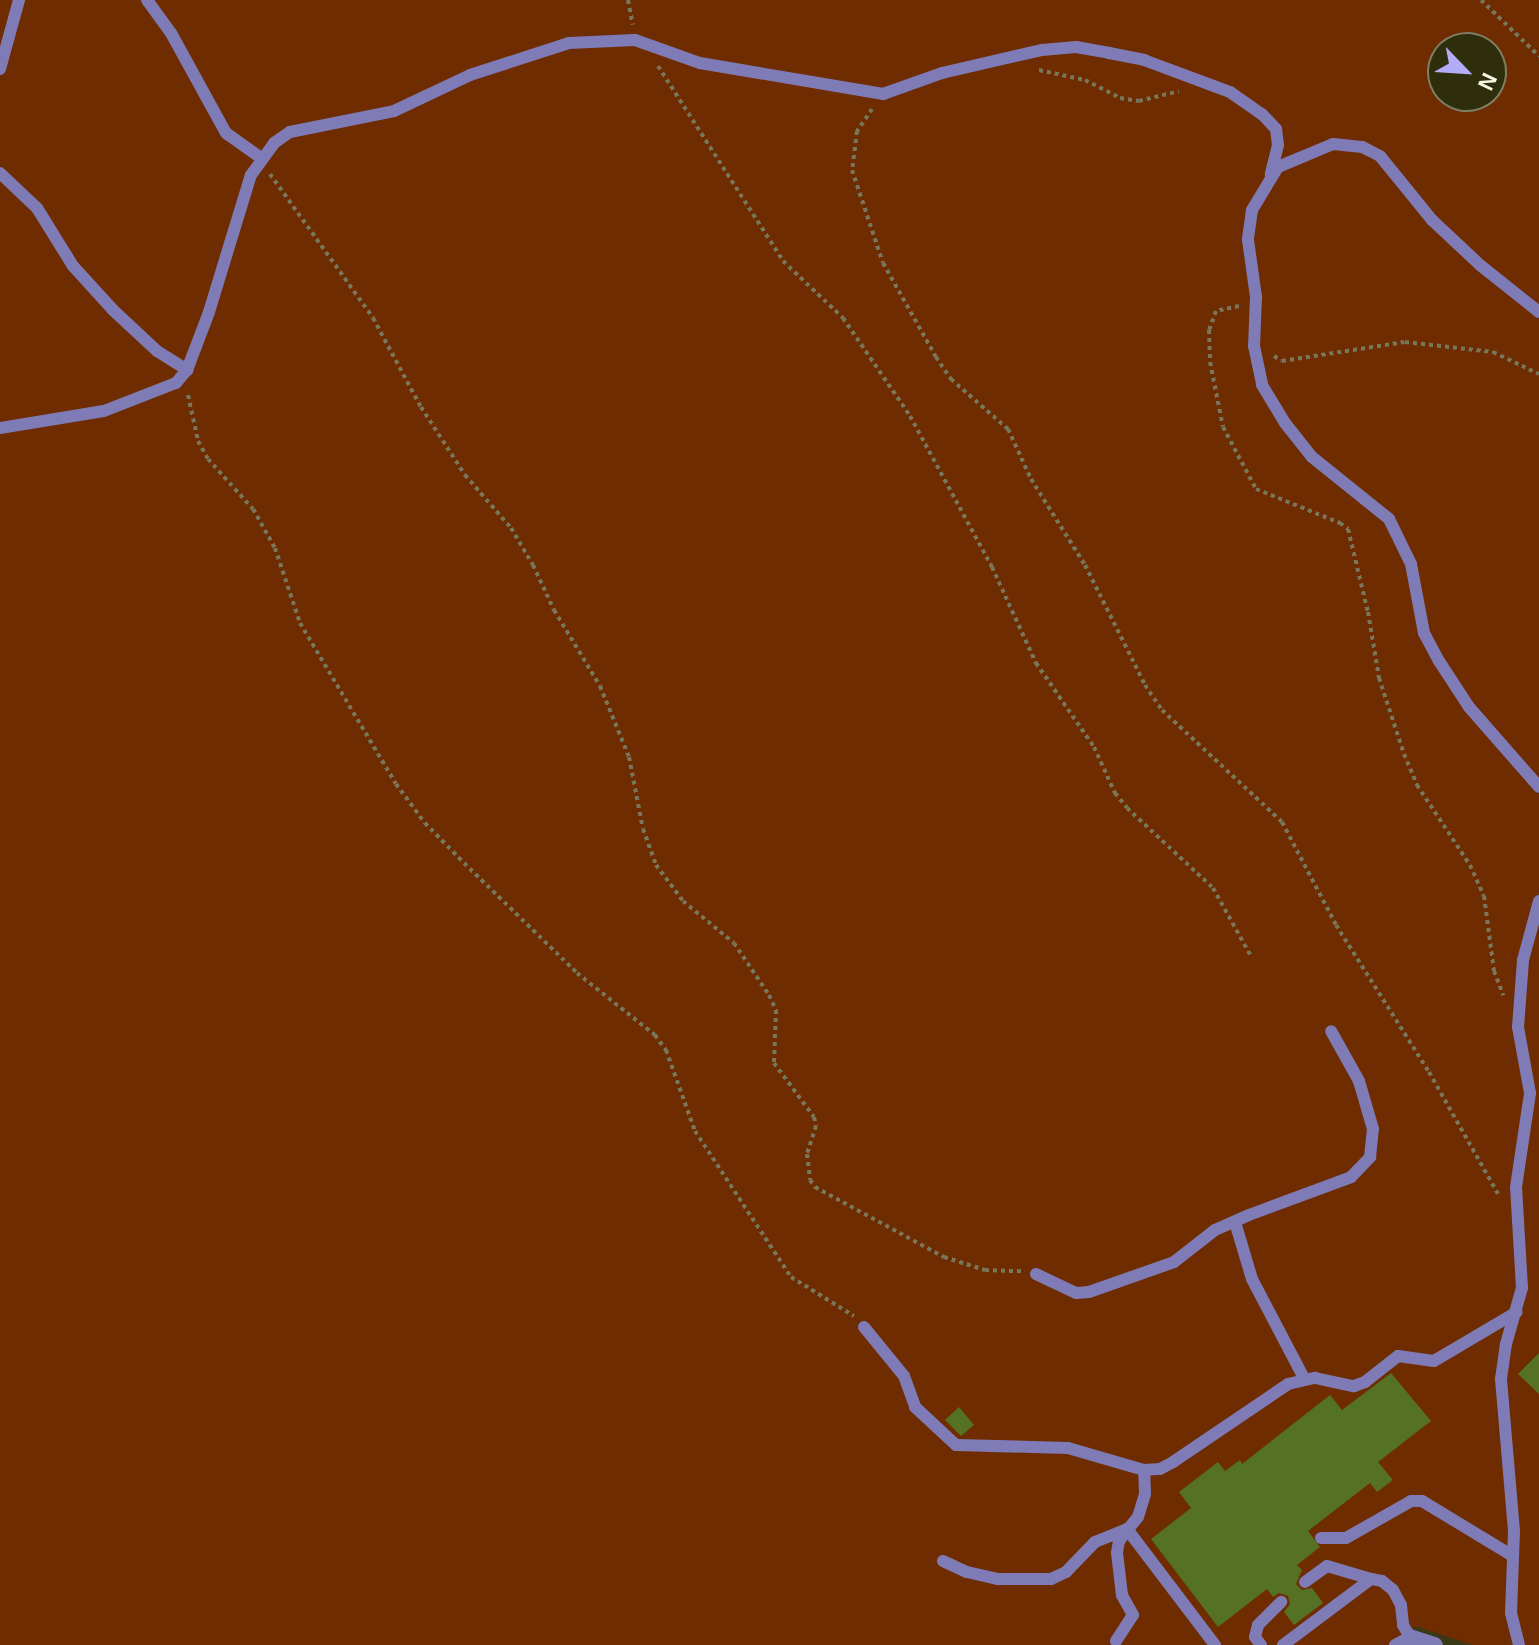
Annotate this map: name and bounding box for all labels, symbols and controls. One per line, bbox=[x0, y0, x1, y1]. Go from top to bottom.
north arrow bbox=[1427, 32, 1507, 112]
text: N bbox=[1473, 69, 1502, 94]

